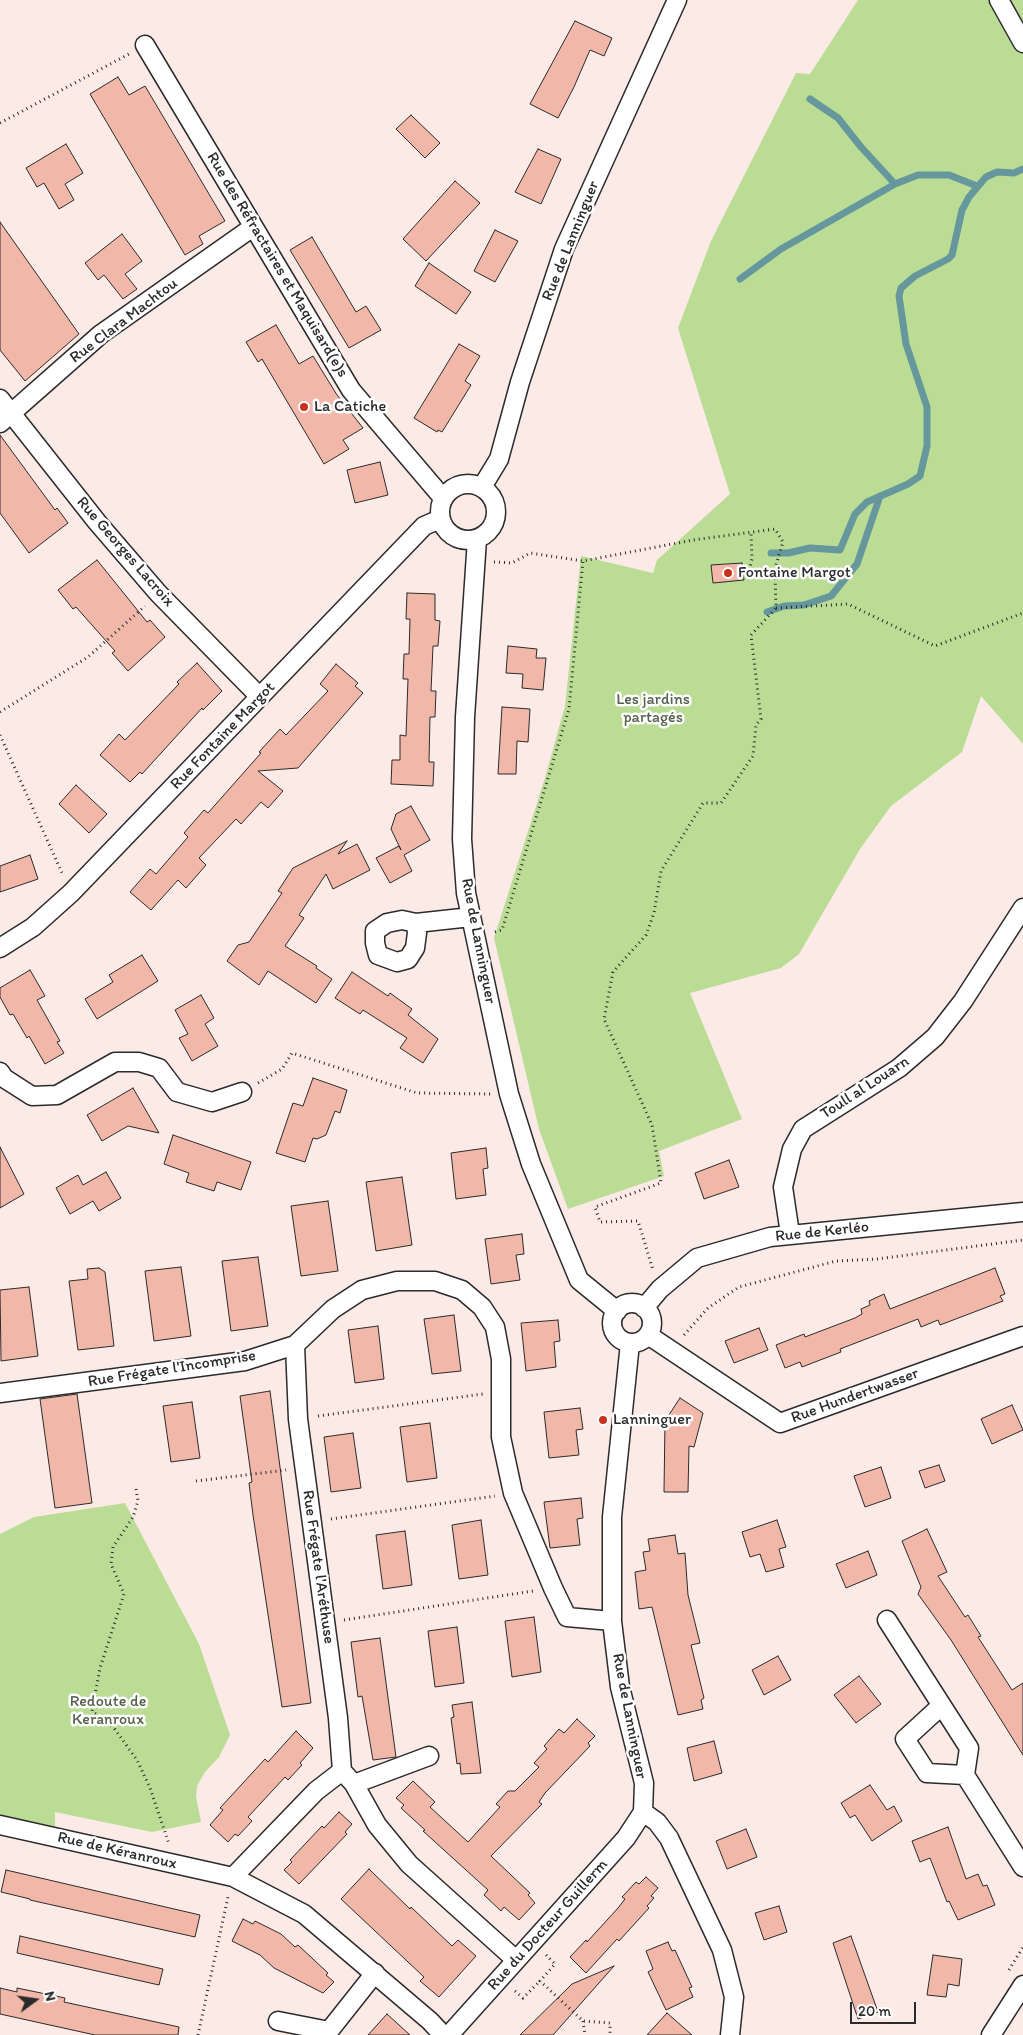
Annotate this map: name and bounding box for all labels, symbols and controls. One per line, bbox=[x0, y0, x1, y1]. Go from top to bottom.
street label: Rue des Réfractaires et Maquisard(e)s bbox=[202, 149, 352, 381]
street label: Rue de Lanninguer bbox=[538, 178, 604, 304]
street label: Rue Clara Machtou bbox=[66, 274, 182, 368]
place label: La Catiche bbox=[314, 397, 386, 417]
marker: La Catiche bbox=[298, 401, 310, 413]
street label: Rue Georges Lacroix bbox=[72, 493, 178, 611]
place label: Fontaine Margot bbox=[738, 563, 851, 583]
marker: Fontaine Margot bbox=[722, 567, 734, 579]
street label: Rue Fontaine Margot bbox=[167, 678, 279, 794]
park label: Les jardins partagés bbox=[616, 690, 690, 728]
street label: Rue de Lanninguer bbox=[456, 877, 500, 1005]
street label: Toull al Louarn bbox=[817, 1052, 913, 1124]
street label: Rue de Kerléo bbox=[774, 1218, 870, 1246]
street label: Rue Frégate l'Incomprise bbox=[87, 1346, 257, 1392]
street label: Rue Hundertwasser bbox=[789, 1364, 921, 1428]
place label: Lanninguer bbox=[613, 1410, 691, 1430]
marker: Lanninguer bbox=[597, 1414, 609, 1426]
street label: Rue Frégate l'Aréthuse bbox=[298, 1489, 338, 1645]
street label: Rue de Lanninguer bbox=[607, 1652, 651, 1780]
park label: Redoute de Keranroux bbox=[70, 1692, 146, 1730]
street label: Rue de Kéranroux bbox=[55, 1828, 179, 1874]
street label: Rue du Docteur Guillerm bbox=[484, 1855, 612, 1995]
north arrow bbox=[10, 1975, 60, 2025]
text: N bbox=[41, 1990, 59, 2003]
scale bar bbox=[853, 1992, 919, 2024]
text: 20 m bbox=[858, 2002, 891, 2020]

